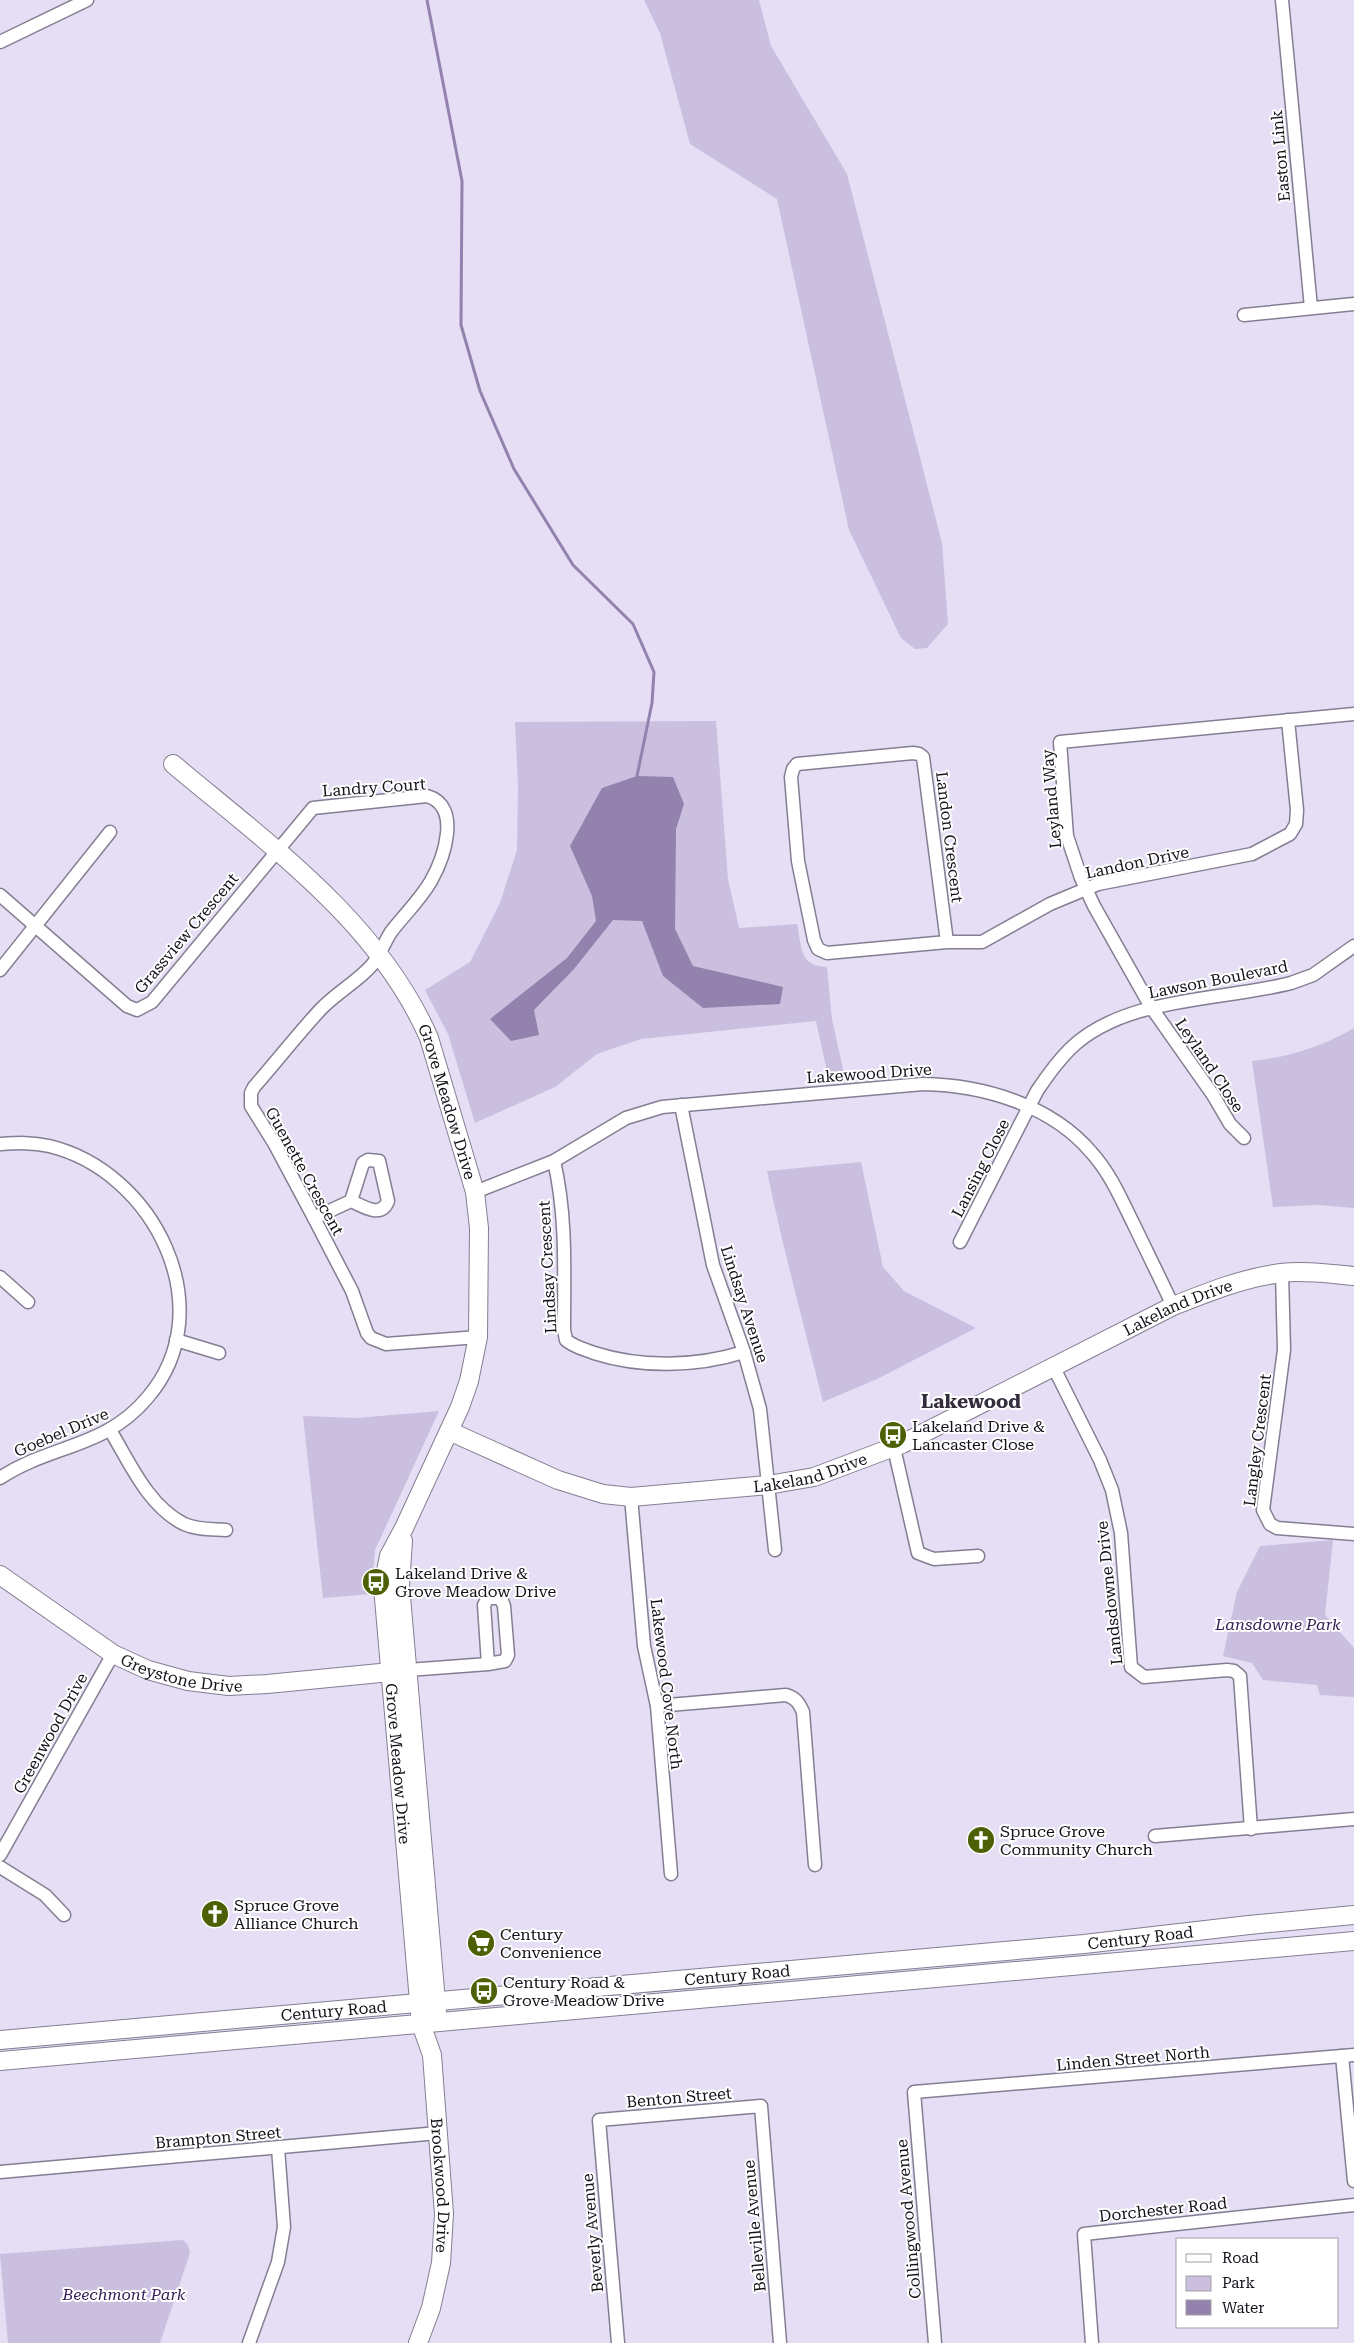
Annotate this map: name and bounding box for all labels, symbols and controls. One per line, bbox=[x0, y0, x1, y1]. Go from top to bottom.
street label: Easton Link bbox=[1267, 109, 1294, 203]
street label: Leyland Way bbox=[1038, 748, 1065, 849]
street label: Landon Crescent bbox=[932, 770, 967, 904]
street label: Landry Court bbox=[322, 774, 427, 801]
street label: Landon Drive bbox=[1084, 842, 1191, 883]
street label: Grassview Crescent bbox=[131, 869, 242, 997]
street label: Lawson Boulevard bbox=[1147, 957, 1289, 1002]
street label: Leyland Close bbox=[1171, 1015, 1248, 1116]
street label: Grove Meadow Drive bbox=[414, 1021, 480, 1182]
street label: Lakewood Drive bbox=[806, 1060, 933, 1087]
street label: Guenette Crescent bbox=[261, 1104, 348, 1239]
street label: Lansing Close bbox=[948, 1116, 1013, 1221]
street label: Lindsay Crescent bbox=[535, 1200, 560, 1334]
street label: Lindsay Avenue bbox=[717, 1243, 773, 1365]
street label: Lakeland Drive bbox=[1120, 1276, 1235, 1340]
street label: Langley Crescent bbox=[1240, 1373, 1275, 1507]
district label: Lakewood bbox=[921, 1390, 1021, 1413]
street label: Goebel Drive bbox=[11, 1404, 112, 1461]
place label: Lakeland Drive & Lancaster Close bbox=[912, 1417, 1045, 1454]
bus stop icon: Lakeland Drive & Lancaster Close bbox=[878, 1420, 908, 1450]
street label: Lakeland Drive bbox=[752, 1449, 870, 1496]
street label: Landsdowne Drive bbox=[1092, 1520, 1127, 1666]
place label: Lakeland Drive & Grove Meadow Drive bbox=[395, 1564, 557, 1601]
bus stop icon: Lakeland Drive & Grove Meadow Drive bbox=[361, 1567, 391, 1597]
street label: Lakewood Cove North bbox=[647, 1597, 686, 1771]
park label: Lansdowne Park bbox=[1214, 1615, 1341, 1634]
street label: Greystone Drive bbox=[118, 1650, 243, 1696]
street label: Greenwood Drive bbox=[9, 1669, 92, 1797]
street label: Grove Meadow Drive bbox=[381, 1682, 414, 1845]
place label: Spruce Grove Community Church bbox=[1000, 1822, 1153, 1859]
church icon: Spruce Grove Community Church bbox=[966, 1825, 996, 1855]
place label: Spruce Grove Alliance Church bbox=[234, 1896, 359, 1933]
church icon: Spruce Grove Alliance Church bbox=[200, 1899, 230, 1929]
street label: Century Road bbox=[1086, 1922, 1194, 1954]
place label: Century Convenience bbox=[500, 1925, 602, 1962]
supermarket icon: Century Convenience bbox=[466, 1928, 496, 1958]
street label: Century Road bbox=[683, 1961, 791, 1989]
place label: Century Road & Grove Meadow Drive bbox=[503, 1973, 665, 2010]
bus stop icon: Century Road & Grove Meadow Drive bbox=[469, 1976, 499, 2006]
street label: Century Road bbox=[280, 1997, 388, 2025]
street label: Linden Street North bbox=[1055, 2042, 1211, 2075]
street label: Benton Street bbox=[626, 2083, 733, 2112]
street label: Brookwood Drive bbox=[427, 2117, 453, 2254]
street label: Brampton Street bbox=[154, 2123, 282, 2152]
street label: Collingwood Avenue bbox=[892, 2138, 925, 2300]
street label: Belleville Avenue bbox=[739, 2159, 770, 2293]
street label: Beverly Avenue bbox=[578, 2172, 607, 2293]
street label: Dorchester Road bbox=[1098, 2193, 1228, 2226]
legend bbox=[1176, 2238, 1339, 2328]
text: Road bbox=[1222, 2249, 1259, 2267]
text: Park bbox=[1222, 2274, 1256, 2292]
park label: Beechmont Park bbox=[62, 2285, 186, 2304]
text: Water bbox=[1222, 2299, 1264, 2317]

